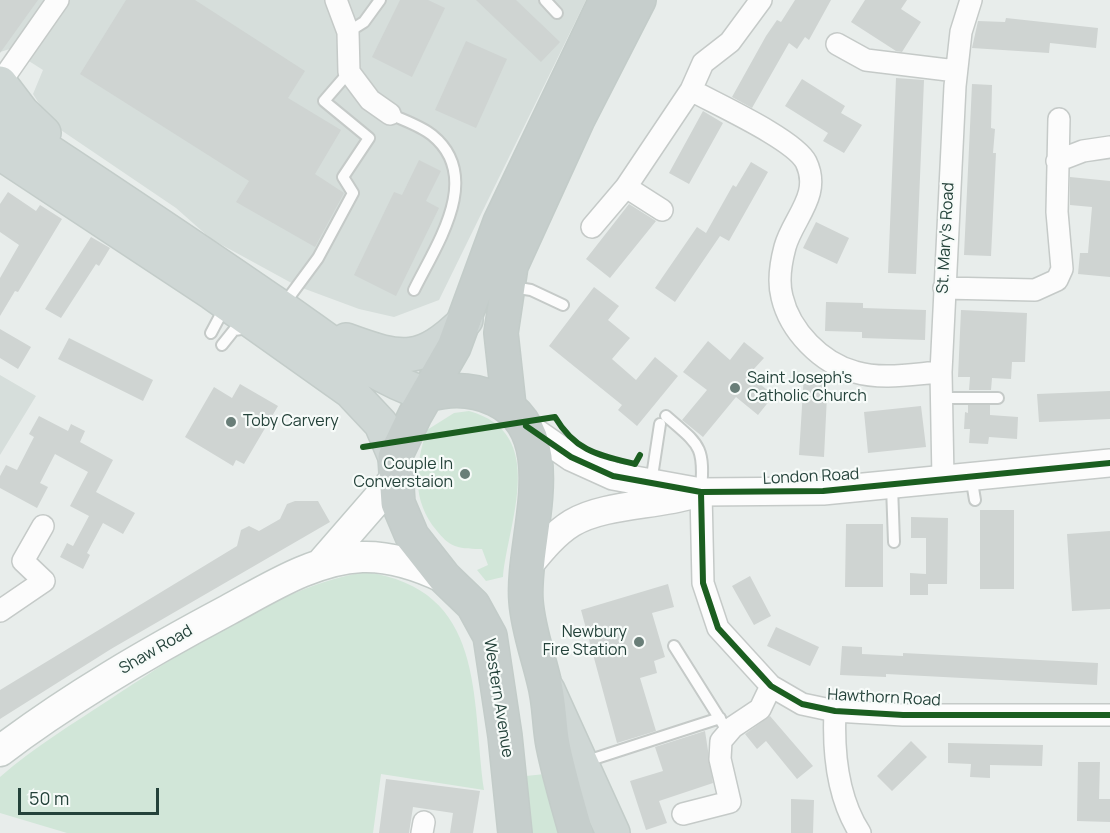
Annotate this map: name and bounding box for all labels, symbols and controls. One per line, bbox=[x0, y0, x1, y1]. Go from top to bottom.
street label: St. Mary's Road bbox=[933, 182, 959, 294]
place label: Saint Joseph's Catholic Church bbox=[747, 369, 867, 407]
marker: Saint Joseph's Catholic Church bbox=[728, 381, 742, 395]
place label: Toby Carvery bbox=[243, 412, 339, 432]
marker: Toby Carvery bbox=[224, 415, 238, 429]
place label: Couple In Converstaion bbox=[354, 455, 453, 493]
street label: London Road bbox=[762, 465, 860, 489]
marker: Couple In Converstaion bbox=[458, 467, 472, 481]
street label: Shaw Road bbox=[116, 621, 196, 679]
place label: Newbury Fire Station bbox=[543, 623, 627, 661]
marker: Newbury Fire Station bbox=[632, 635, 646, 649]
street label: Western Avenue bbox=[479, 637, 517, 759]
street label: Hawthorn Road bbox=[827, 685, 941, 711]
scale bar bbox=[21, 776, 162, 814]
text: 50 m bbox=[29, 786, 69, 810]

